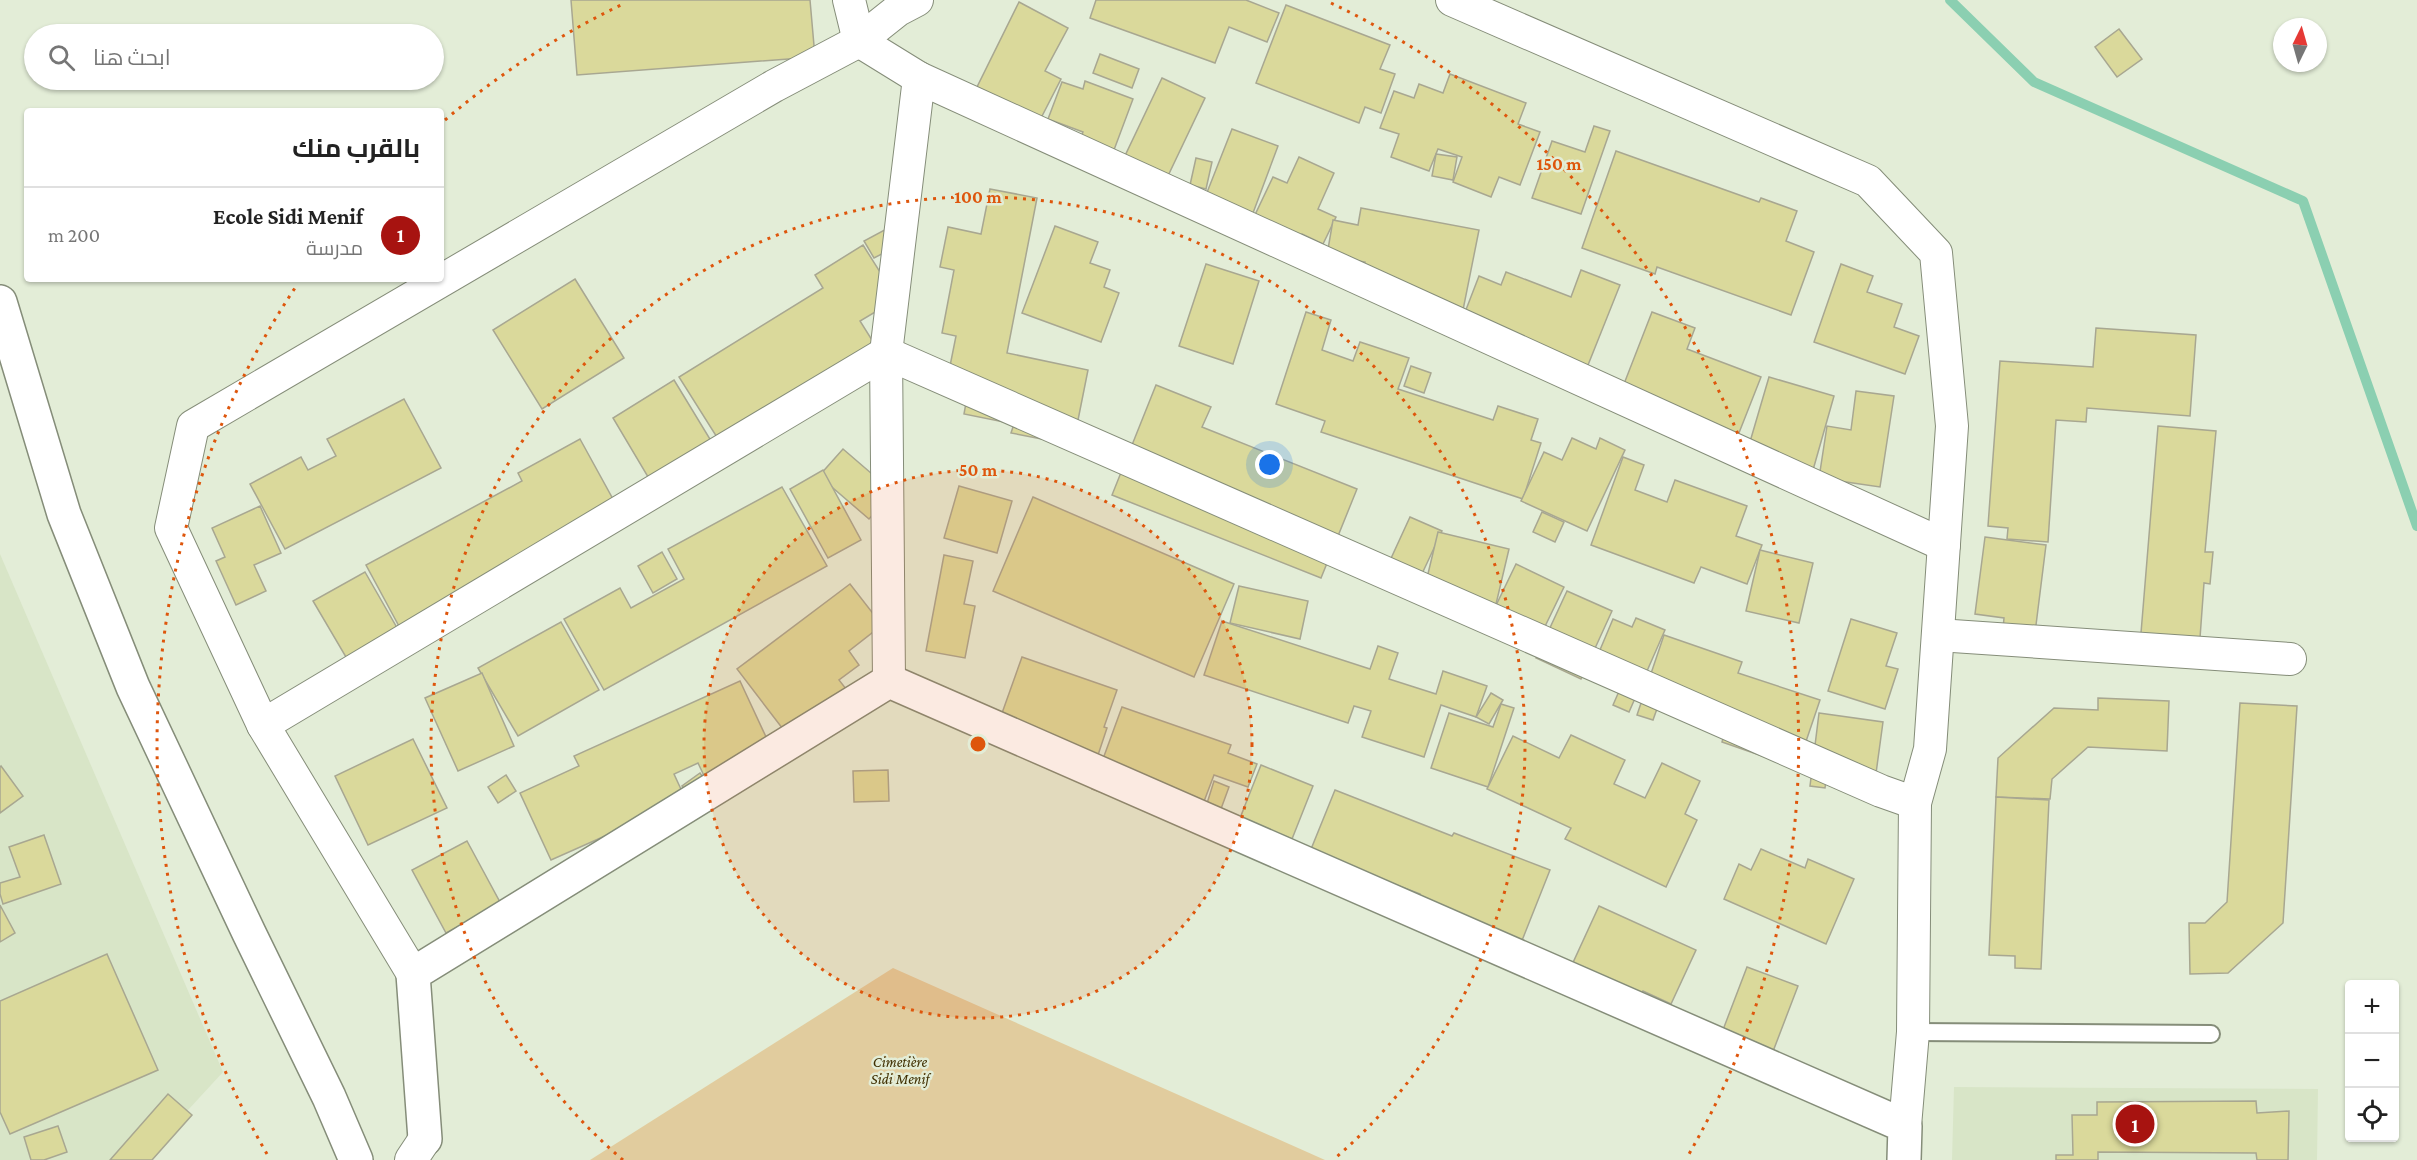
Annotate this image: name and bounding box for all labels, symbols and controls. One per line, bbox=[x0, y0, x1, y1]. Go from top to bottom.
north arrow bbox=[2273, 18, 2327, 72]
search box bbox=[24, 24, 444, 90]
icon: search bbox=[45, 41, 78, 74]
text: ابحث هنا bbox=[93, 45, 171, 70]
text: بالقرب منك bbox=[292, 134, 420, 163]
text: 150 m bbox=[1536, 154, 1582, 174]
text: 100 m bbox=[954, 187, 1002, 207]
text: Ecole Sidi Menif bbox=[213, 204, 363, 229]
text: 200 m bbox=[48, 224, 100, 246]
text: 1 bbox=[397, 224, 404, 246]
text: مدرسة bbox=[306, 237, 363, 259]
your location bbox=[1255, 450, 1284, 479]
text: 50 m bbox=[959, 460, 998, 480]
centre of rings bbox=[968, 734, 988, 754]
map controls bbox=[2345, 980, 2399, 1142]
button: + bbox=[2345, 980, 2399, 1034]
button: − bbox=[2345, 1034, 2399, 1088]
park label: Cimetière Sidi Menif bbox=[871, 1054, 931, 1088]
button: locate bbox=[2345, 1088, 2399, 1142]
pin: 1 bbox=[2116, 1102, 2154, 1146]

